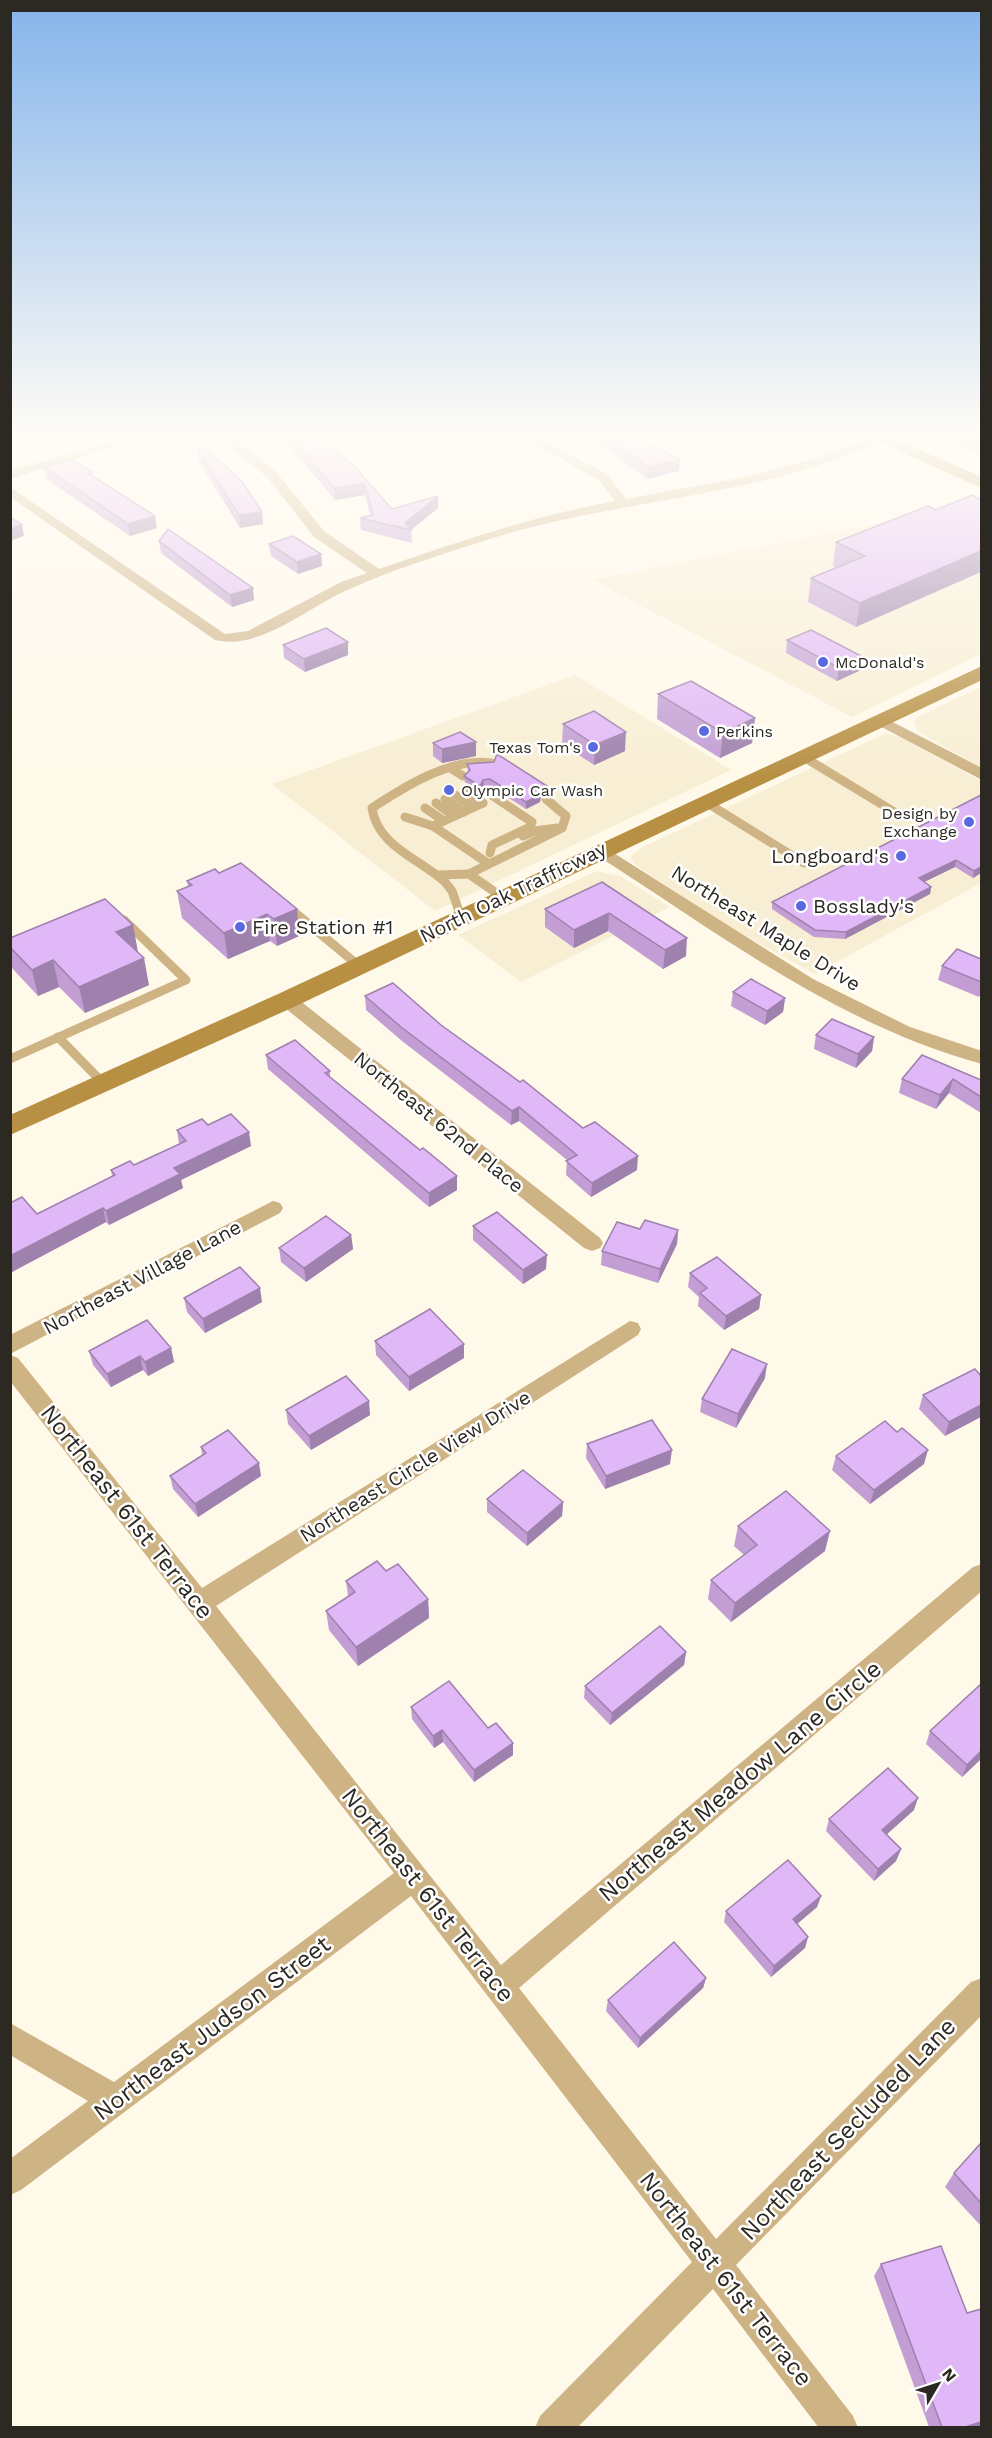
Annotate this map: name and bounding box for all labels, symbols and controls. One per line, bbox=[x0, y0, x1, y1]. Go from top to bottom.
place label: McDonald's bbox=[835, 653, 925, 672]
marker: McDonald's bbox=[816, 655, 830, 669]
place label: Perkins bbox=[716, 722, 773, 741]
marker: Perkins bbox=[697, 724, 711, 738]
place label: Texas Tom's bbox=[489, 738, 581, 757]
marker: Texas Tom's bbox=[586, 740, 600, 754]
place label: Olympic Car Wash bbox=[461, 781, 603, 800]
marker: Olympic Car Wash bbox=[442, 783, 456, 797]
place label: Design by Exchange bbox=[882, 804, 958, 841]
marker: Design by Exchange bbox=[962, 815, 976, 829]
street label: North Oak Trafficway bbox=[416, 836, 611, 948]
place label: Longboard's bbox=[771, 844, 889, 868]
marker: Longboard's bbox=[894, 849, 908, 863]
street label: Northeast Maple Drive bbox=[667, 860, 865, 996]
place label: Bosslady's bbox=[813, 894, 914, 918]
marker: Bosslady's bbox=[794, 899, 808, 913]
place label: Fire Station #1 bbox=[252, 915, 393, 939]
marker: Fire Station #1 bbox=[233, 920, 247, 934]
street label: Northeast 62nd Place bbox=[349, 1046, 529, 1198]
street label: Northeast Village Lane bbox=[39, 1215, 245, 1339]
street label: Northeast Circle View Drive bbox=[295, 1385, 535, 1547]
street label: Northeast 61st Terrace bbox=[35, 1399, 219, 1625]
street label: Northeast Meadow Lane Circle bbox=[593, 1654, 887, 1908]
street label: Northeast 61st Terrace bbox=[336, 1782, 520, 2008]
street label: Northeast Judson Street bbox=[88, 1930, 336, 2126]
street label: Northeast Secluded Lane bbox=[735, 2012, 961, 2246]
street label: Northeast 61st Terrace bbox=[634, 2166, 818, 2392]
north arrow bbox=[908, 2354, 968, 2414]
text: N bbox=[938, 2364, 960, 2385]

